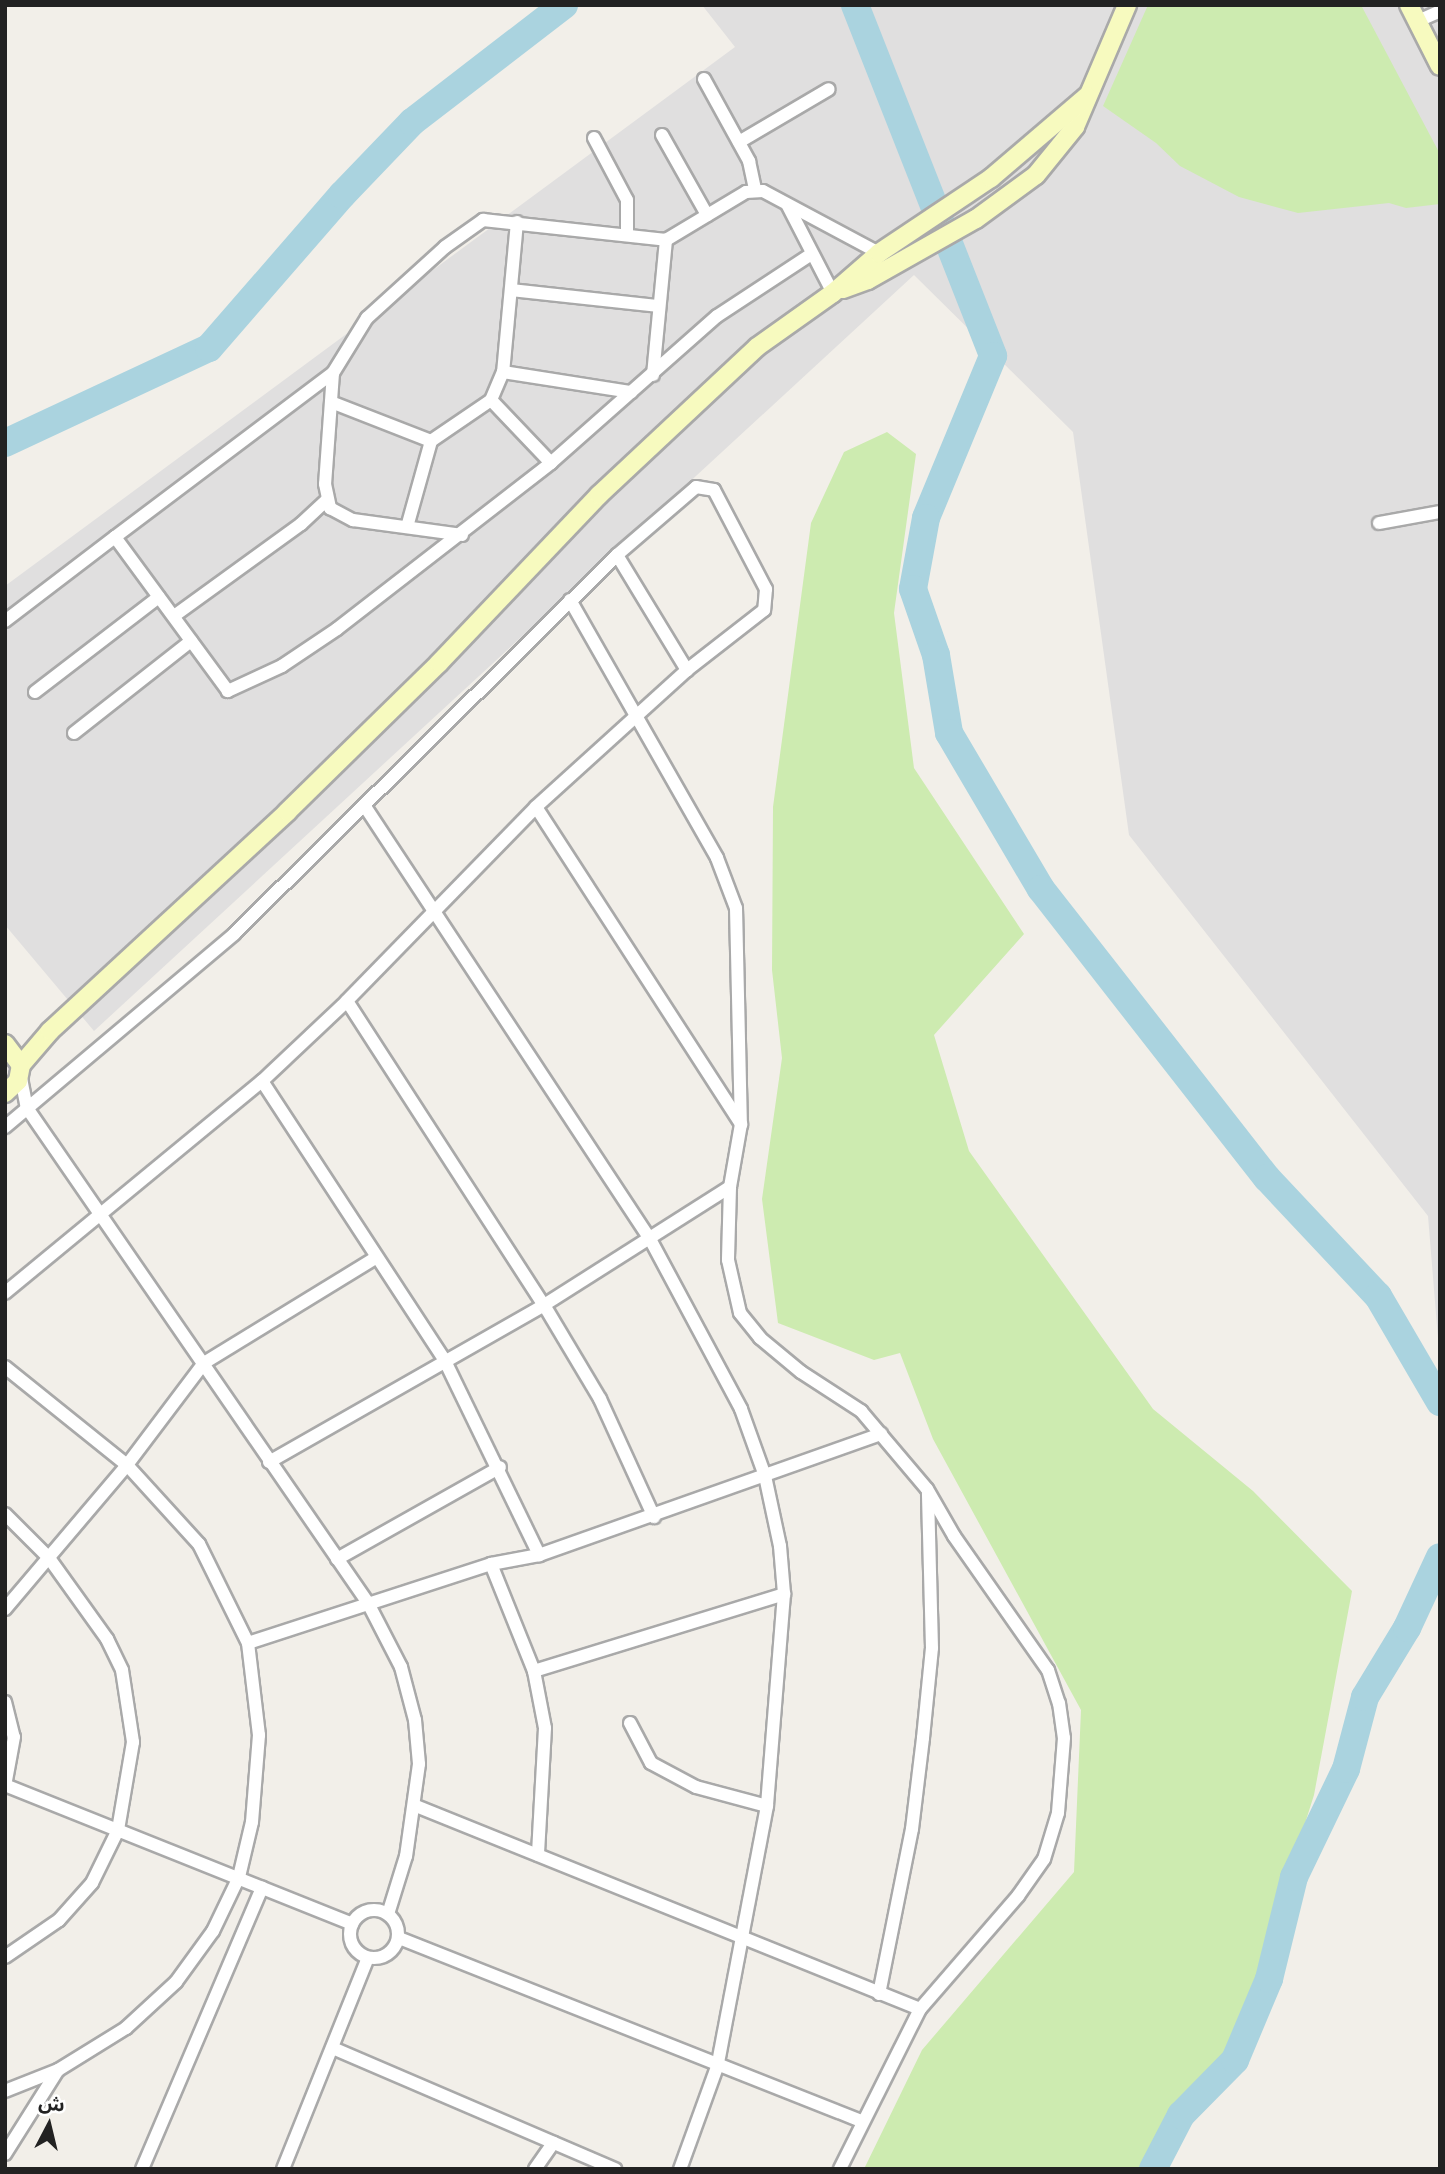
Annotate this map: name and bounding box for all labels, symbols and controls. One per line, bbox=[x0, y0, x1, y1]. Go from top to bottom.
north arrow bbox=[14, 2090, 84, 2160]
text: ش bbox=[37, 2092, 66, 2117]

